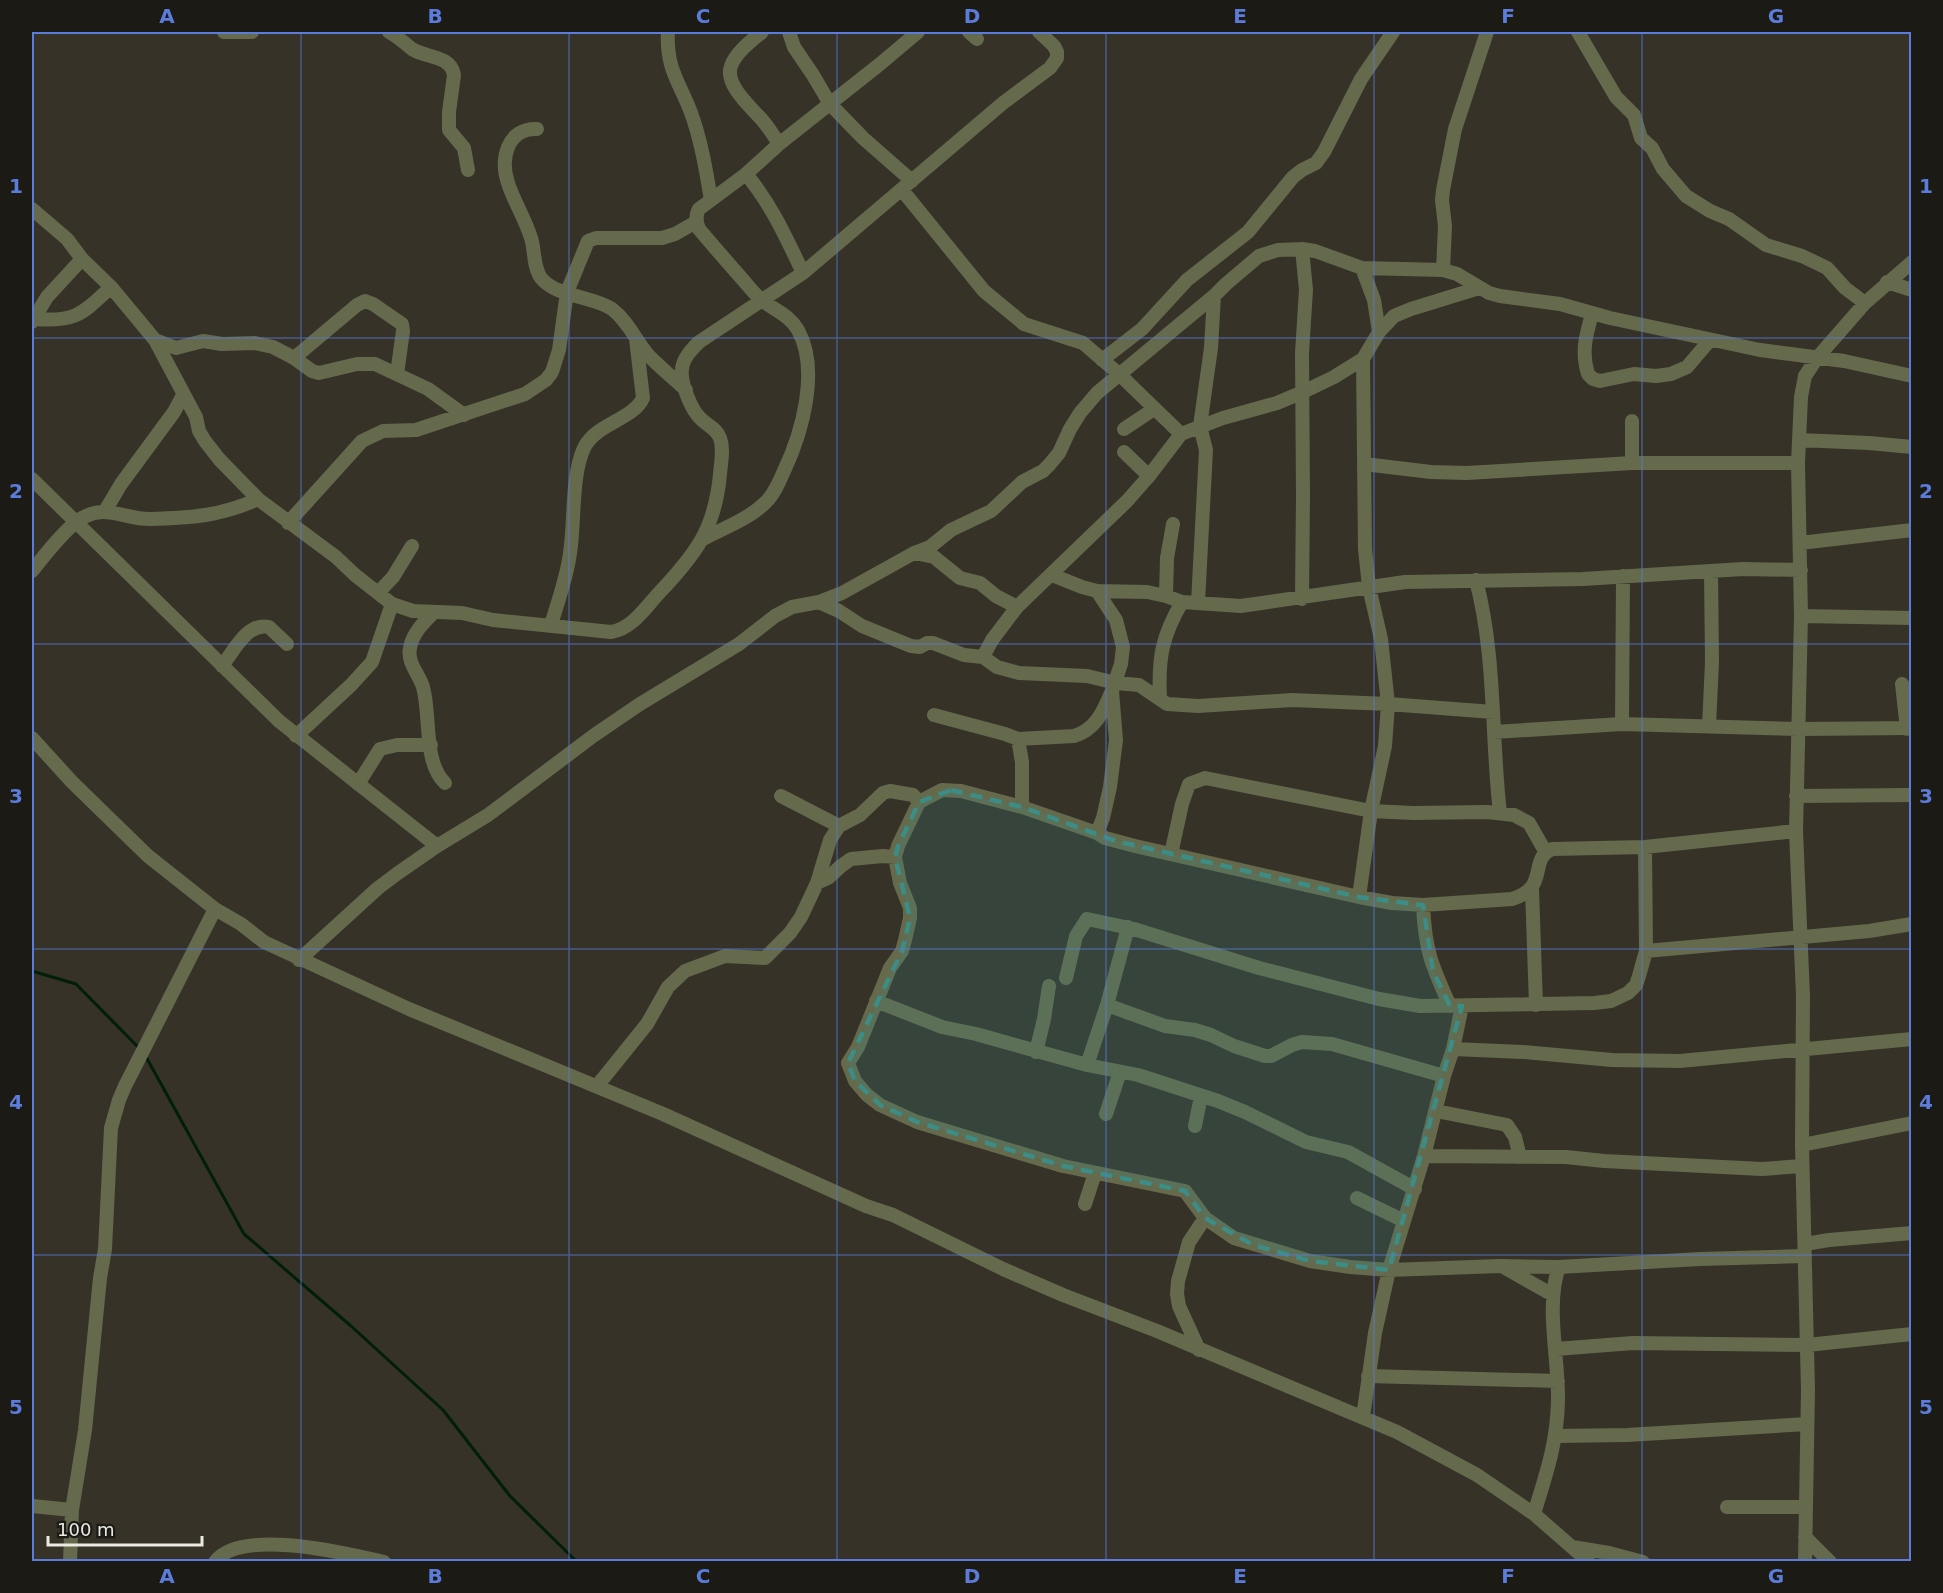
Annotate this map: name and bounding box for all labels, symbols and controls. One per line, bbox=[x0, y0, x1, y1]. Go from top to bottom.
text: A bbox=[159, 4, 175, 28]
text: B bbox=[427, 4, 443, 28]
text: C bbox=[696, 4, 710, 28]
text: D bbox=[964, 4, 980, 28]
text: E bbox=[1233, 4, 1247, 28]
text: F bbox=[1501, 4, 1515, 28]
text: G bbox=[1768, 4, 1784, 28]
text: 1 bbox=[9, 174, 23, 198]
text: 1 bbox=[1919, 174, 1933, 198]
text: 2 bbox=[9, 479, 23, 503]
text: 2 bbox=[1919, 479, 1933, 503]
text: 3 bbox=[9, 784, 23, 808]
text: 3 bbox=[1919, 784, 1933, 808]
text: 4 bbox=[9, 1090, 23, 1114]
text: 4 bbox=[1919, 1090, 1933, 1114]
text: 5 bbox=[9, 1395, 23, 1419]
text: 5 bbox=[1919, 1395, 1933, 1419]
scale bar bbox=[48, 1509, 202, 1547]
text: 100 m bbox=[57, 1519, 115, 1540]
text: A bbox=[159, 1564, 175, 1588]
text: B bbox=[427, 1564, 443, 1588]
text: C bbox=[696, 1564, 710, 1588]
text: D bbox=[964, 1564, 980, 1588]
text: E bbox=[1233, 1564, 1247, 1588]
text: F bbox=[1501, 1564, 1515, 1588]
text: G bbox=[1768, 1564, 1784, 1588]

